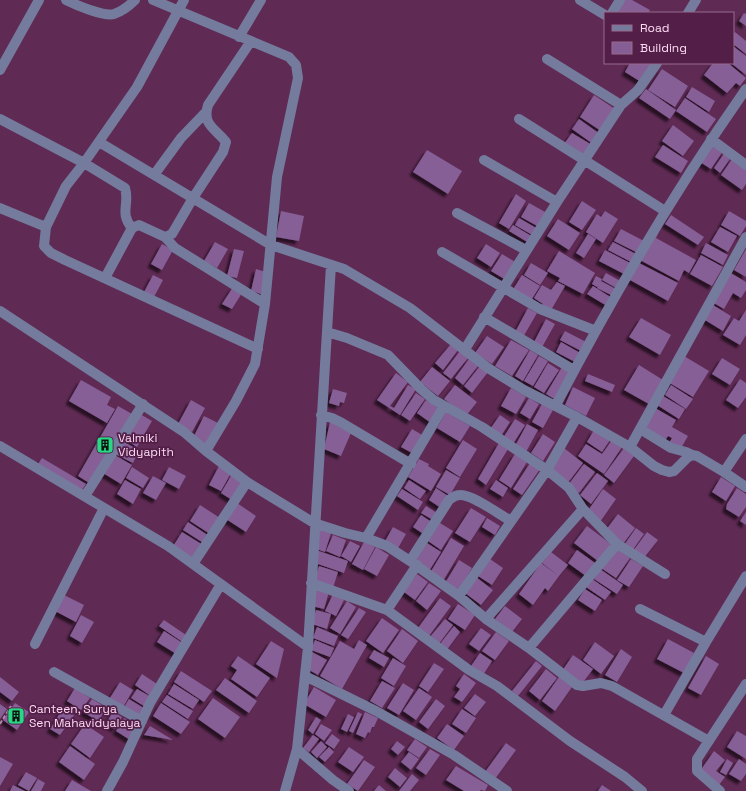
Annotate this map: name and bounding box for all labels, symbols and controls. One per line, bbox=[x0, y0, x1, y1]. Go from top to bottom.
legend bbox=[604, 12, 734, 64]
text: Road bbox=[640, 20, 669, 36]
text: Building bbox=[640, 40, 687, 56]
place label: Valmiki Vidyapith bbox=[118, 430, 174, 460]
building icon: Valmiki Vidyapith bbox=[95, 435, 115, 455]
place label: Canteen, Surya Sen Mahavidyalaya bbox=[29, 701, 141, 731]
building icon: Canteen, Surya Sen Mahavidyalaya bbox=[6, 706, 26, 726]

